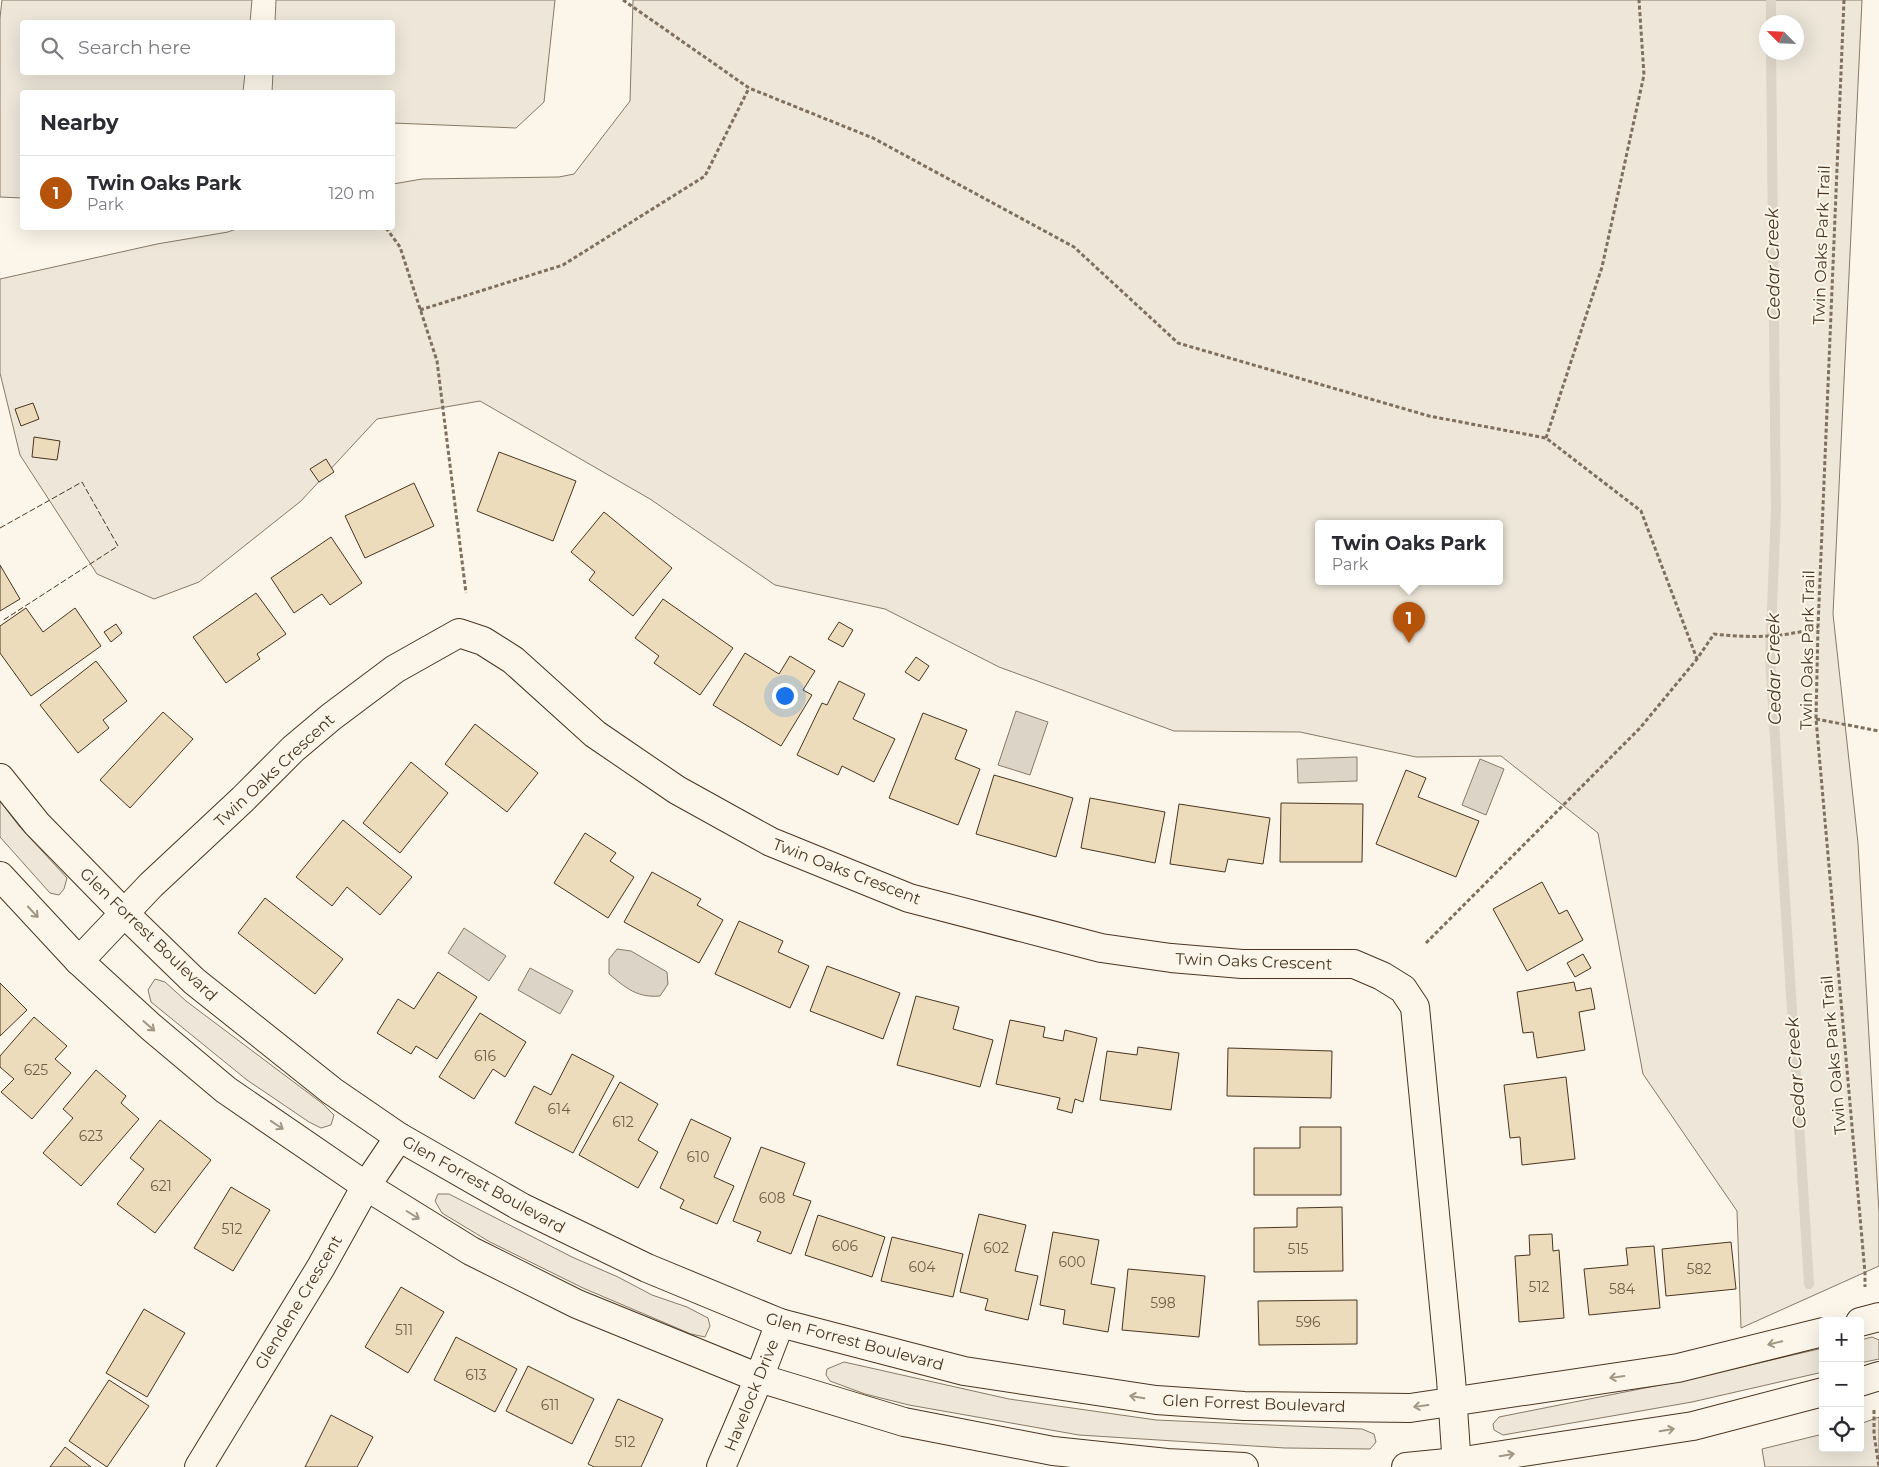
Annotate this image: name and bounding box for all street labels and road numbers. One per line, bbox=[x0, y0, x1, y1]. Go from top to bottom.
street label: Twin Oaks Park Trail bbox=[1809, 165, 1834, 325]
street label: Twin Oaks Park Trail bbox=[1797, 570, 1818, 730]
street label: Twin Oaks Crescent bbox=[210, 710, 339, 831]
street label: Twin Oaks Crescent bbox=[770, 834, 924, 909]
street label: Glen Forrest Boulevard bbox=[76, 864, 221, 1005]
street label: Twin Oaks Crescent bbox=[1175, 949, 1333, 974]
street label: Twin Oaks Park Trail bbox=[1817, 975, 1850, 1135]
street label: Glen Forrest Boulevard bbox=[399, 1132, 569, 1237]
street label: Glendene Crescent bbox=[251, 1231, 346, 1373]
street label: Glen Forrest Boulevard bbox=[764, 1309, 946, 1374]
street label: Havelock Drive bbox=[720, 1336, 783, 1454]
street label: Glen Forrest Boulevard bbox=[1162, 1391, 1346, 1416]

